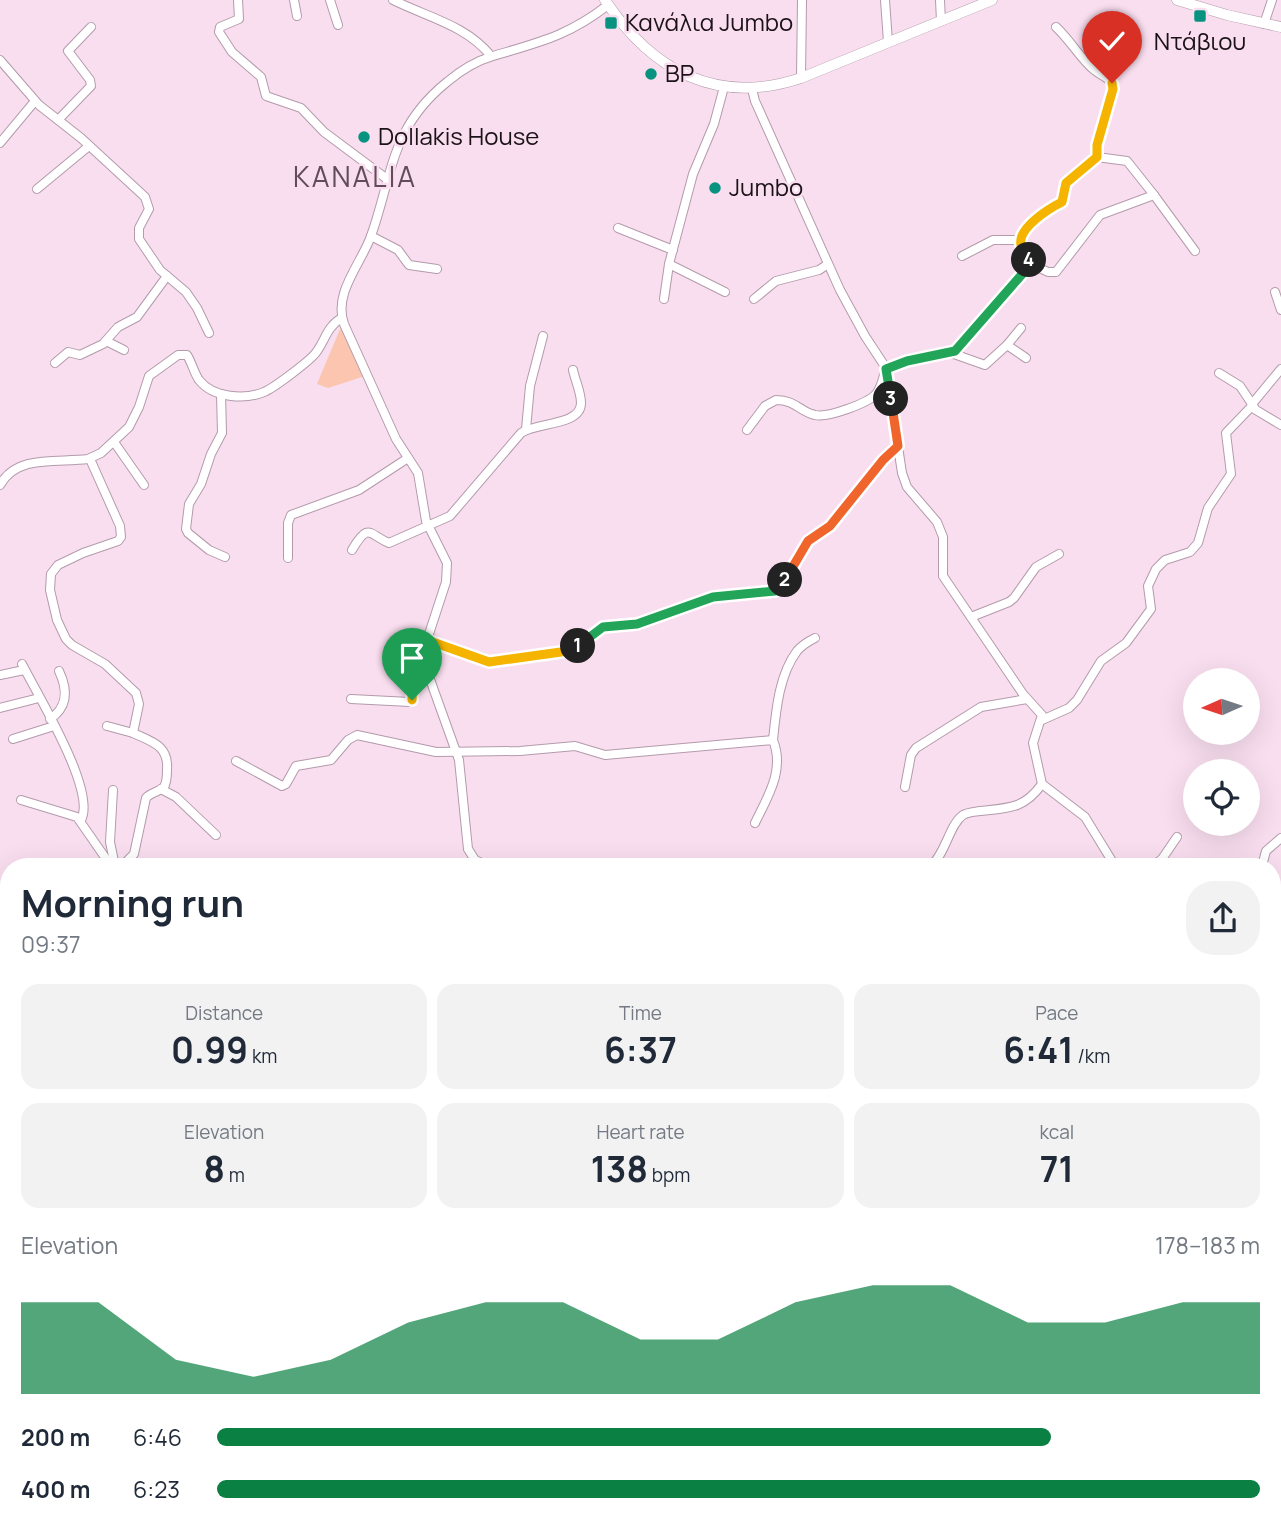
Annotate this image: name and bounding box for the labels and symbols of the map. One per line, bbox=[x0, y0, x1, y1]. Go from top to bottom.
place label: Κανάλια Jumbo bbox=[625, 5, 793, 38]
marker: Ντάβιου bbox=[1192, 8, 1208, 24]
pin bbox=[1082, 11, 1142, 83]
marker: Κανάλια Jumbo bbox=[603, 15, 619, 31]
place label: Ντάβιου bbox=[1154, 24, 1246, 57]
place label: BP bbox=[665, 56, 694, 89]
marker: BP bbox=[643, 66, 659, 82]
place label: Dollakis House bbox=[378, 119, 539, 152]
marker: Dollakis House bbox=[356, 129, 372, 145]
district label: KANALIA bbox=[293, 157, 417, 195]
place label: Jumbo bbox=[729, 170, 803, 203]
marker: Jumbo bbox=[707, 180, 723, 196]
pin: 4 bbox=[1012, 243, 1046, 278]
pin: 3 bbox=[874, 382, 908, 416]
pin: 2 bbox=[768, 562, 802, 598]
pin bbox=[382, 628, 442, 700]
pin: 1 bbox=[560, 628, 596, 664]
north arrow bbox=[1183, 668, 1260, 746]

